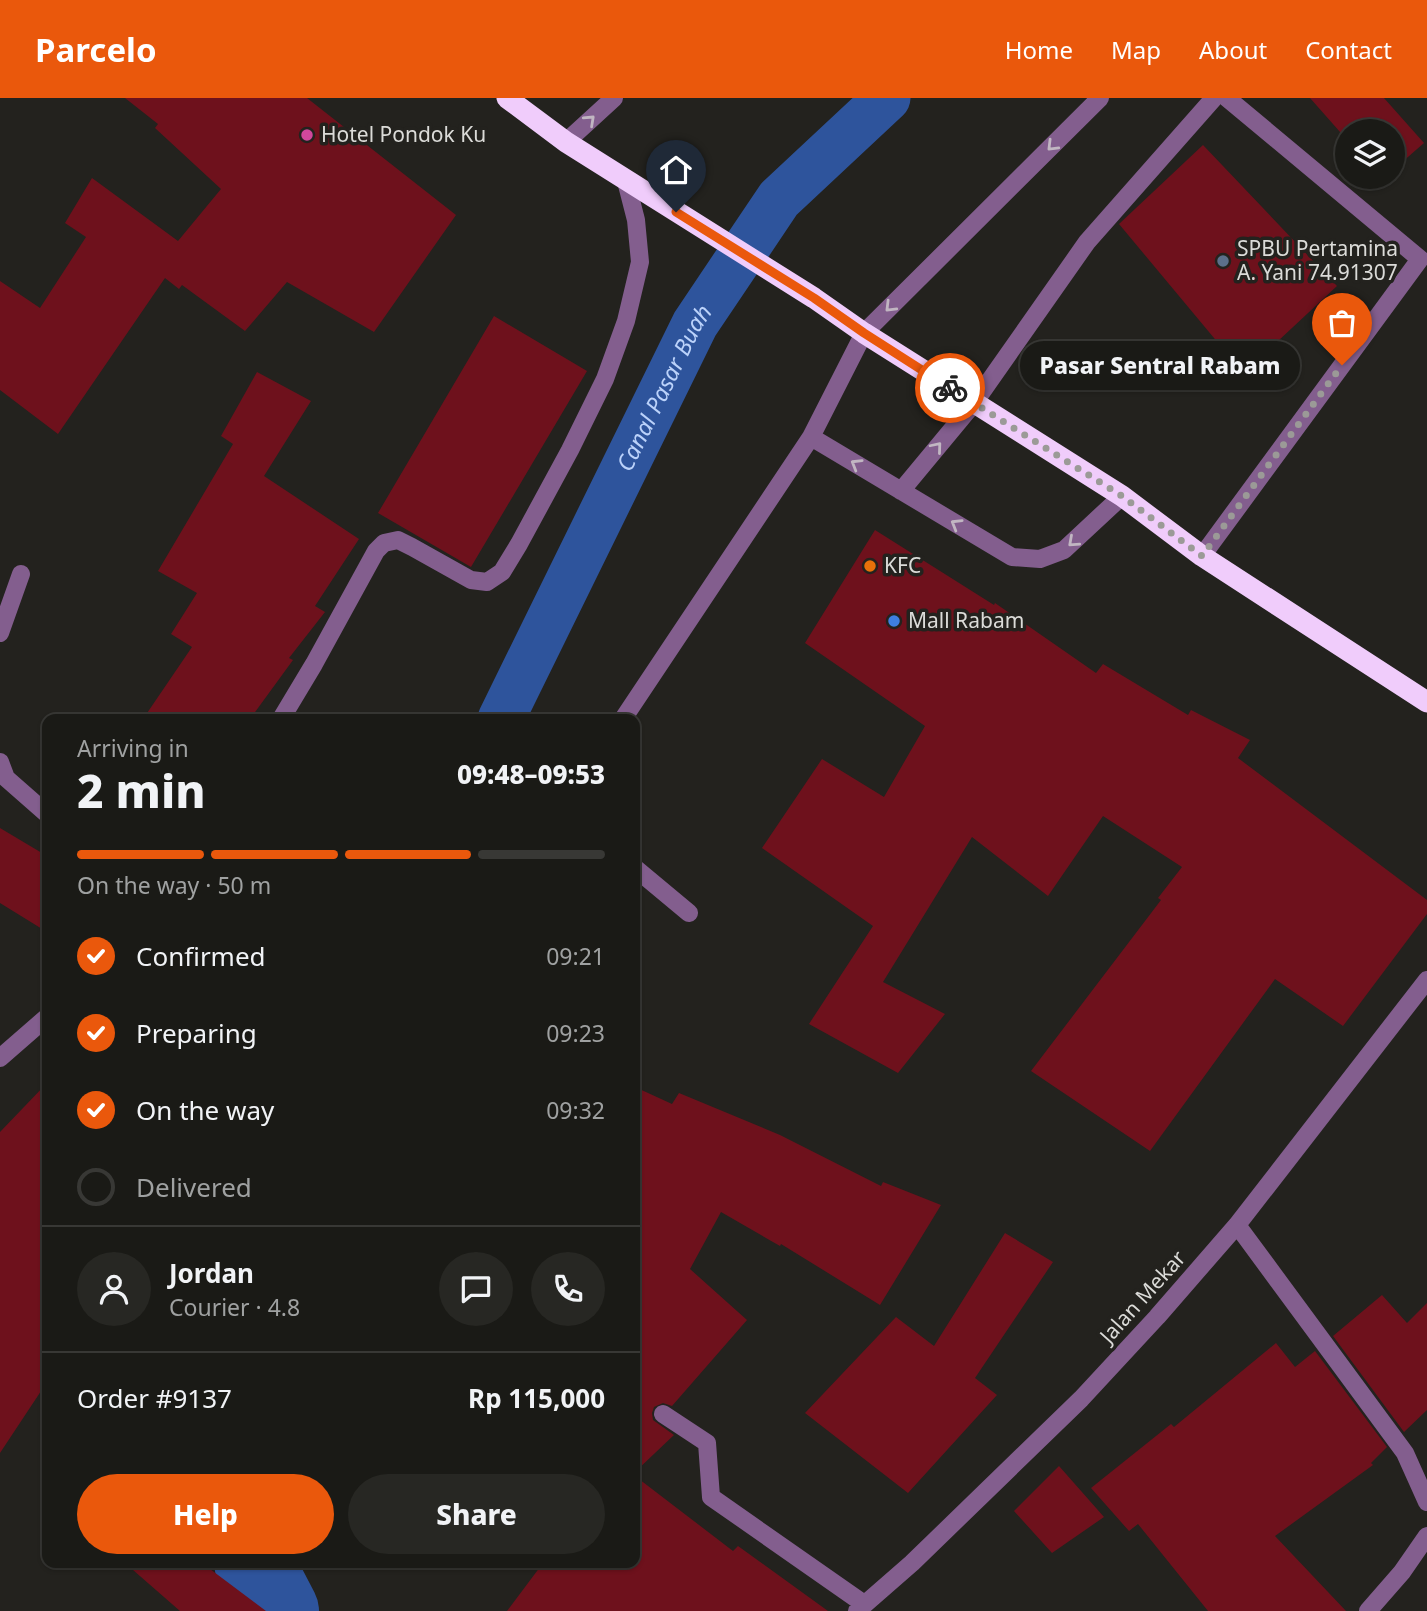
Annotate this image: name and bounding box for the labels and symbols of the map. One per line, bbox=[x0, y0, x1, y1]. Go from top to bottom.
one-way arrow bbox=[582, 116, 595, 129]
place label: Hotel Pondok Ku bbox=[321, 120, 486, 148]
marker: Hotel Pondok Ku bbox=[299, 127, 315, 143]
one-way arrow bbox=[1047, 138, 1060, 151]
pin bbox=[646, 140, 706, 212]
place label: SPBU Pertamina A. Yani 74.91307 bbox=[1237, 234, 1398, 286]
marker: SPBU Pertamina A. Yani 74.91307 bbox=[1215, 253, 1231, 269]
pin bbox=[1312, 293, 1372, 365]
water label: Canal Pasar Buah bbox=[608, 298, 719, 476]
one-way arrow bbox=[886, 298, 899, 311]
callout: Pasar Sentral Rabam bbox=[1020, 341, 1300, 390]
courier bbox=[915, 353, 985, 423]
one-way arrow bbox=[929, 443, 942, 455]
one-way arrow bbox=[851, 459, 864, 472]
one-way arrow bbox=[951, 519, 964, 532]
one-way arrow bbox=[1068, 533, 1081, 546]
place label: KFC bbox=[884, 551, 921, 579]
marker: KFC bbox=[862, 558, 878, 574]
place label: Mall Rabam bbox=[908, 606, 1024, 634]
marker: Mall Rabam bbox=[886, 613, 902, 629]
street label: Jalan Mekar bbox=[1092, 1244, 1192, 1350]

